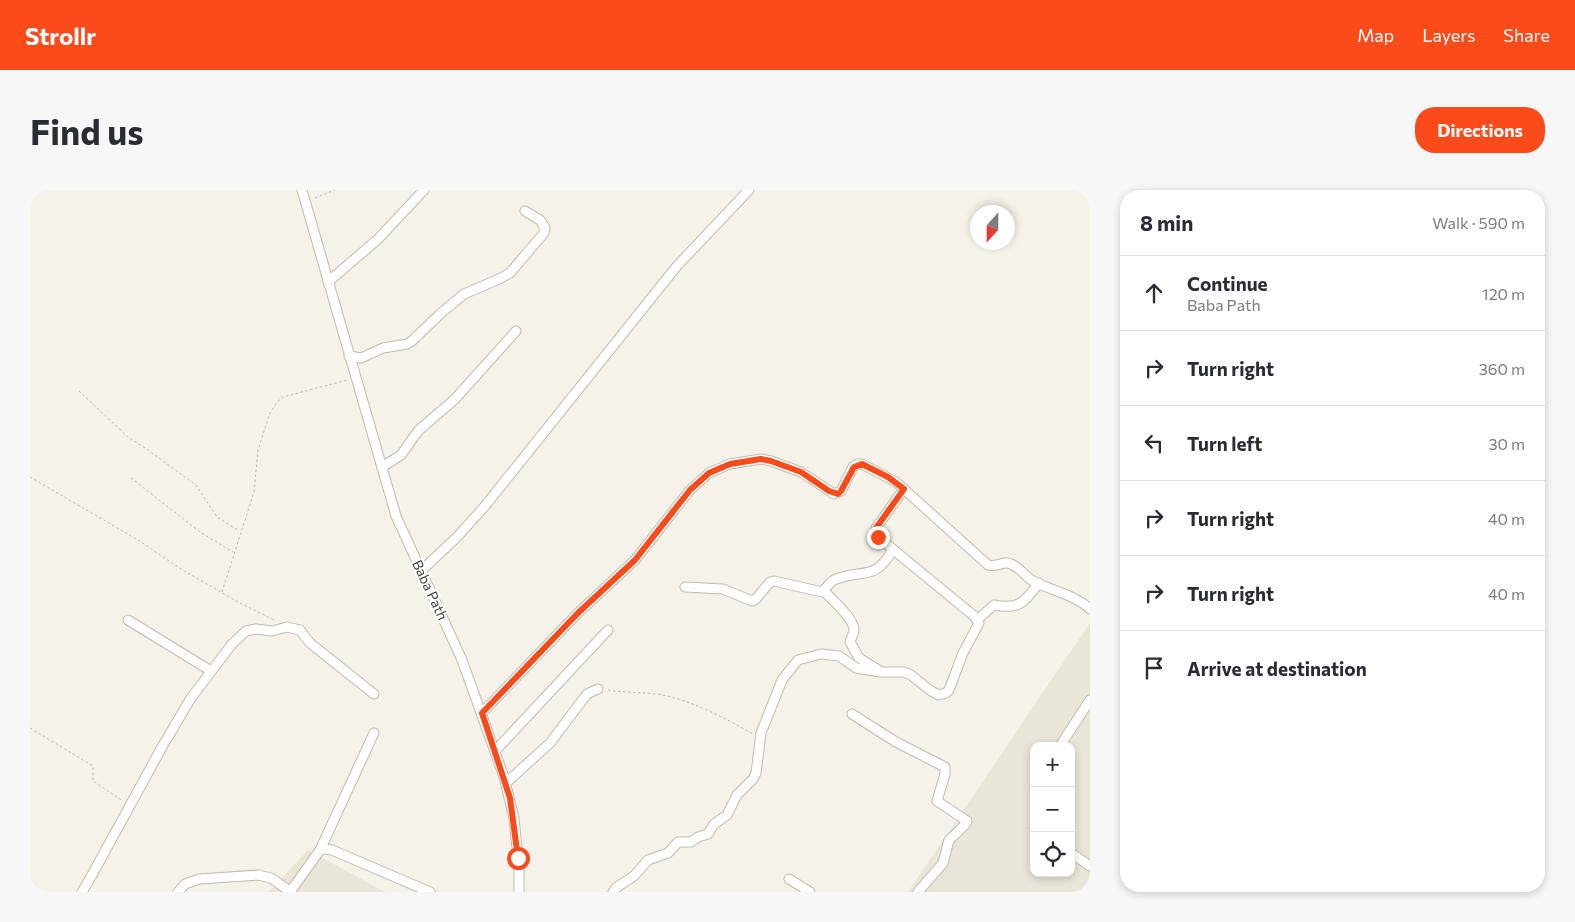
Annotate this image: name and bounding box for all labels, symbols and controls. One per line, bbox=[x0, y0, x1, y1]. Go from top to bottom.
text: Strollr bbox=[25, 21, 96, 50]
text: Map bbox=[1357, 24, 1394, 46]
text: Layers bbox=[1422, 24, 1475, 46]
text: Share bbox=[1503, 24, 1550, 46]
button: Directions bbox=[1415, 107, 1545, 153]
text: Find us bbox=[30, 109, 144, 152]
north arrow bbox=[970, 205, 1015, 250]
text: 8 min bbox=[1140, 210, 1193, 235]
text: Walk · 590 m bbox=[1432, 213, 1525, 232]
text: Continue bbox=[1187, 272, 1267, 295]
icon: ahead bbox=[1140, 279, 1168, 307]
text: 120 m bbox=[1482, 284, 1525, 303]
text: Baba Path bbox=[1187, 295, 1261, 314]
icon: right bbox=[1140, 354, 1168, 382]
text: Turn right bbox=[1187, 357, 1274, 380]
text: 360 m bbox=[1479, 359, 1525, 378]
icon: left bbox=[1140, 429, 1168, 457]
text: Turn left bbox=[1187, 432, 1262, 455]
text: 30 m bbox=[1488, 434, 1525, 453]
icon: right bbox=[1140, 504, 1168, 532]
text: Turn right bbox=[1187, 507, 1274, 530]
text: 40 m bbox=[1488, 509, 1525, 528]
route end bbox=[867, 526, 890, 549]
street label: Baba Path bbox=[409, 557, 452, 623]
icon: right bbox=[1140, 579, 1168, 607]
text: Turn right bbox=[1187, 582, 1274, 605]
text: 40 m bbox=[1488, 584, 1525, 603]
icon: arrive bbox=[1140, 654, 1168, 682]
text: Arrive at destination bbox=[1187, 657, 1367, 680]
map controls bbox=[1030, 742, 1075, 877]
button: + bbox=[1030, 742, 1075, 787]
button: − bbox=[1030, 787, 1075, 832]
button: locate bbox=[1030, 832, 1075, 877]
route start bbox=[507, 847, 530, 870]

